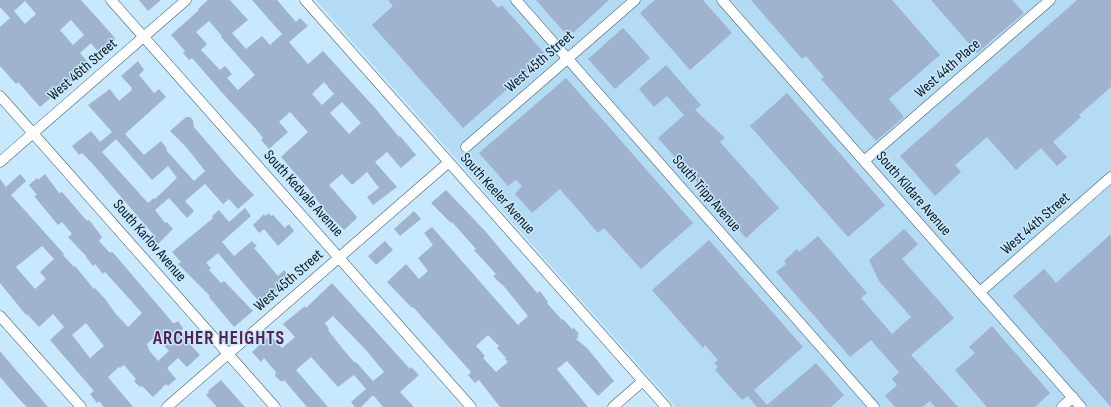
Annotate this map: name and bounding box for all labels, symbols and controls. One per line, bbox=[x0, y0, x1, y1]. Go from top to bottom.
street label: West 45th Street bbox=[502, 27, 578, 97]
street label: West 46th Street bbox=[45, 35, 121, 105]
street label: West 44th Place bbox=[912, 36, 984, 102]
street label: South Kedvale Avenue bbox=[259, 147, 347, 241]
street label: South Kildare Avenue bbox=[871, 148, 955, 240]
street label: South Keeler Avenue bbox=[456, 150, 538, 238]
street label: South Tripp Avenue bbox=[668, 152, 744, 236]
street label: West 44th Street bbox=[998, 189, 1074, 259]
street label: South Karlov Avenue bbox=[108, 196, 190, 286]
street label: West 45th Street bbox=[251, 246, 327, 316]
district label: ARCHER HEIGHTS bbox=[153, 328, 285, 350]

